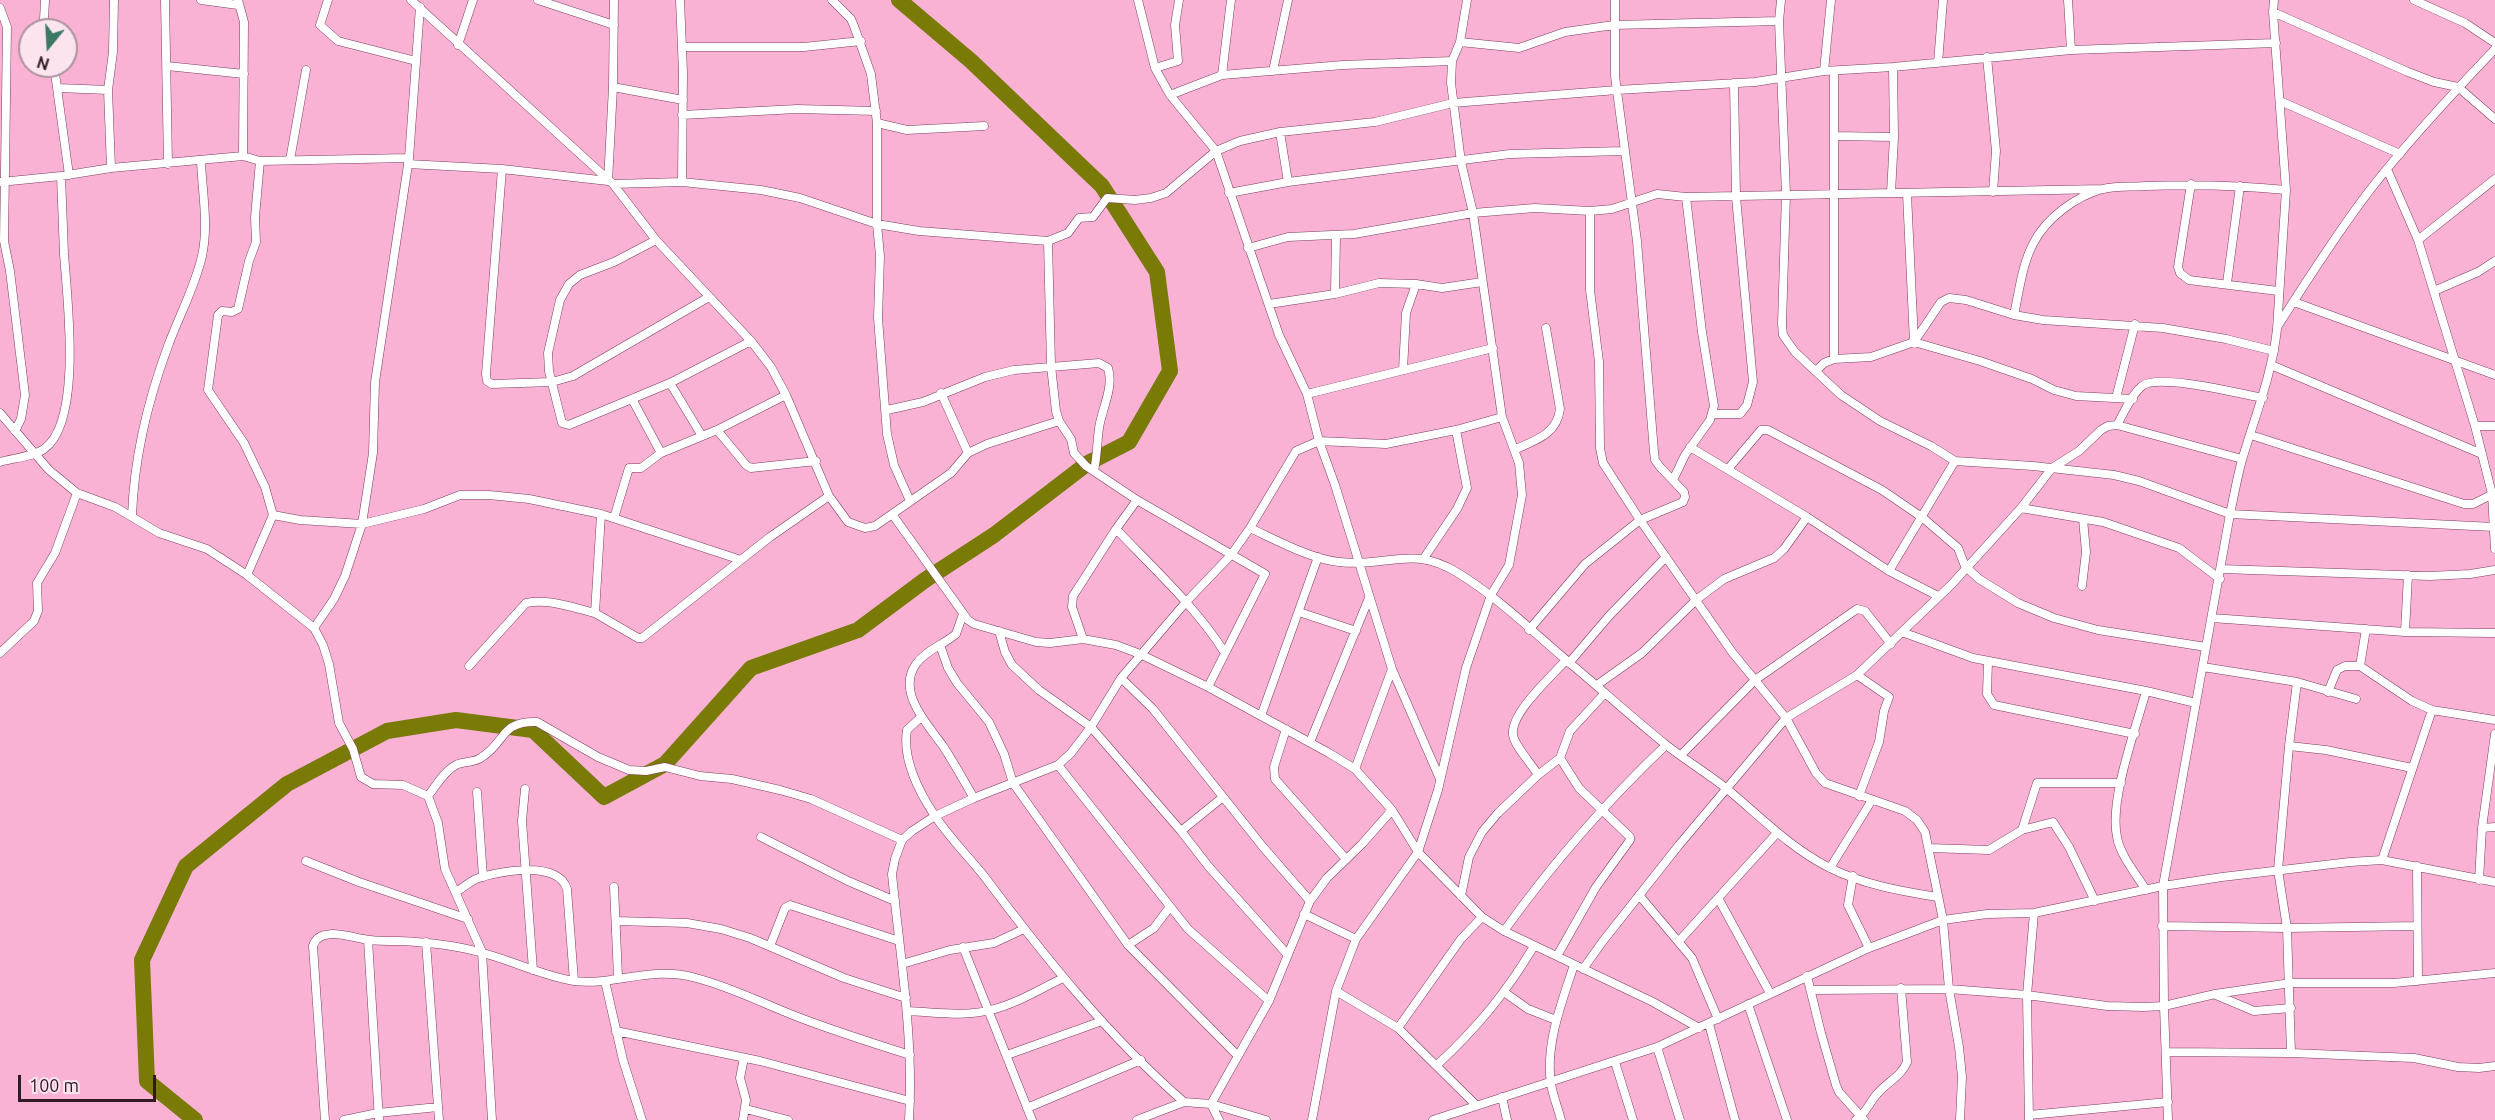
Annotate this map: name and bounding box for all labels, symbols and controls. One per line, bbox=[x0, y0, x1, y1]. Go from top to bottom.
north arrow bbox=[18, 18, 78, 78]
text: N bbox=[35, 53, 52, 74]
scale bar bbox=[21, 1063, 159, 1101]
text: 100 m bbox=[29, 1075, 79, 1095]

